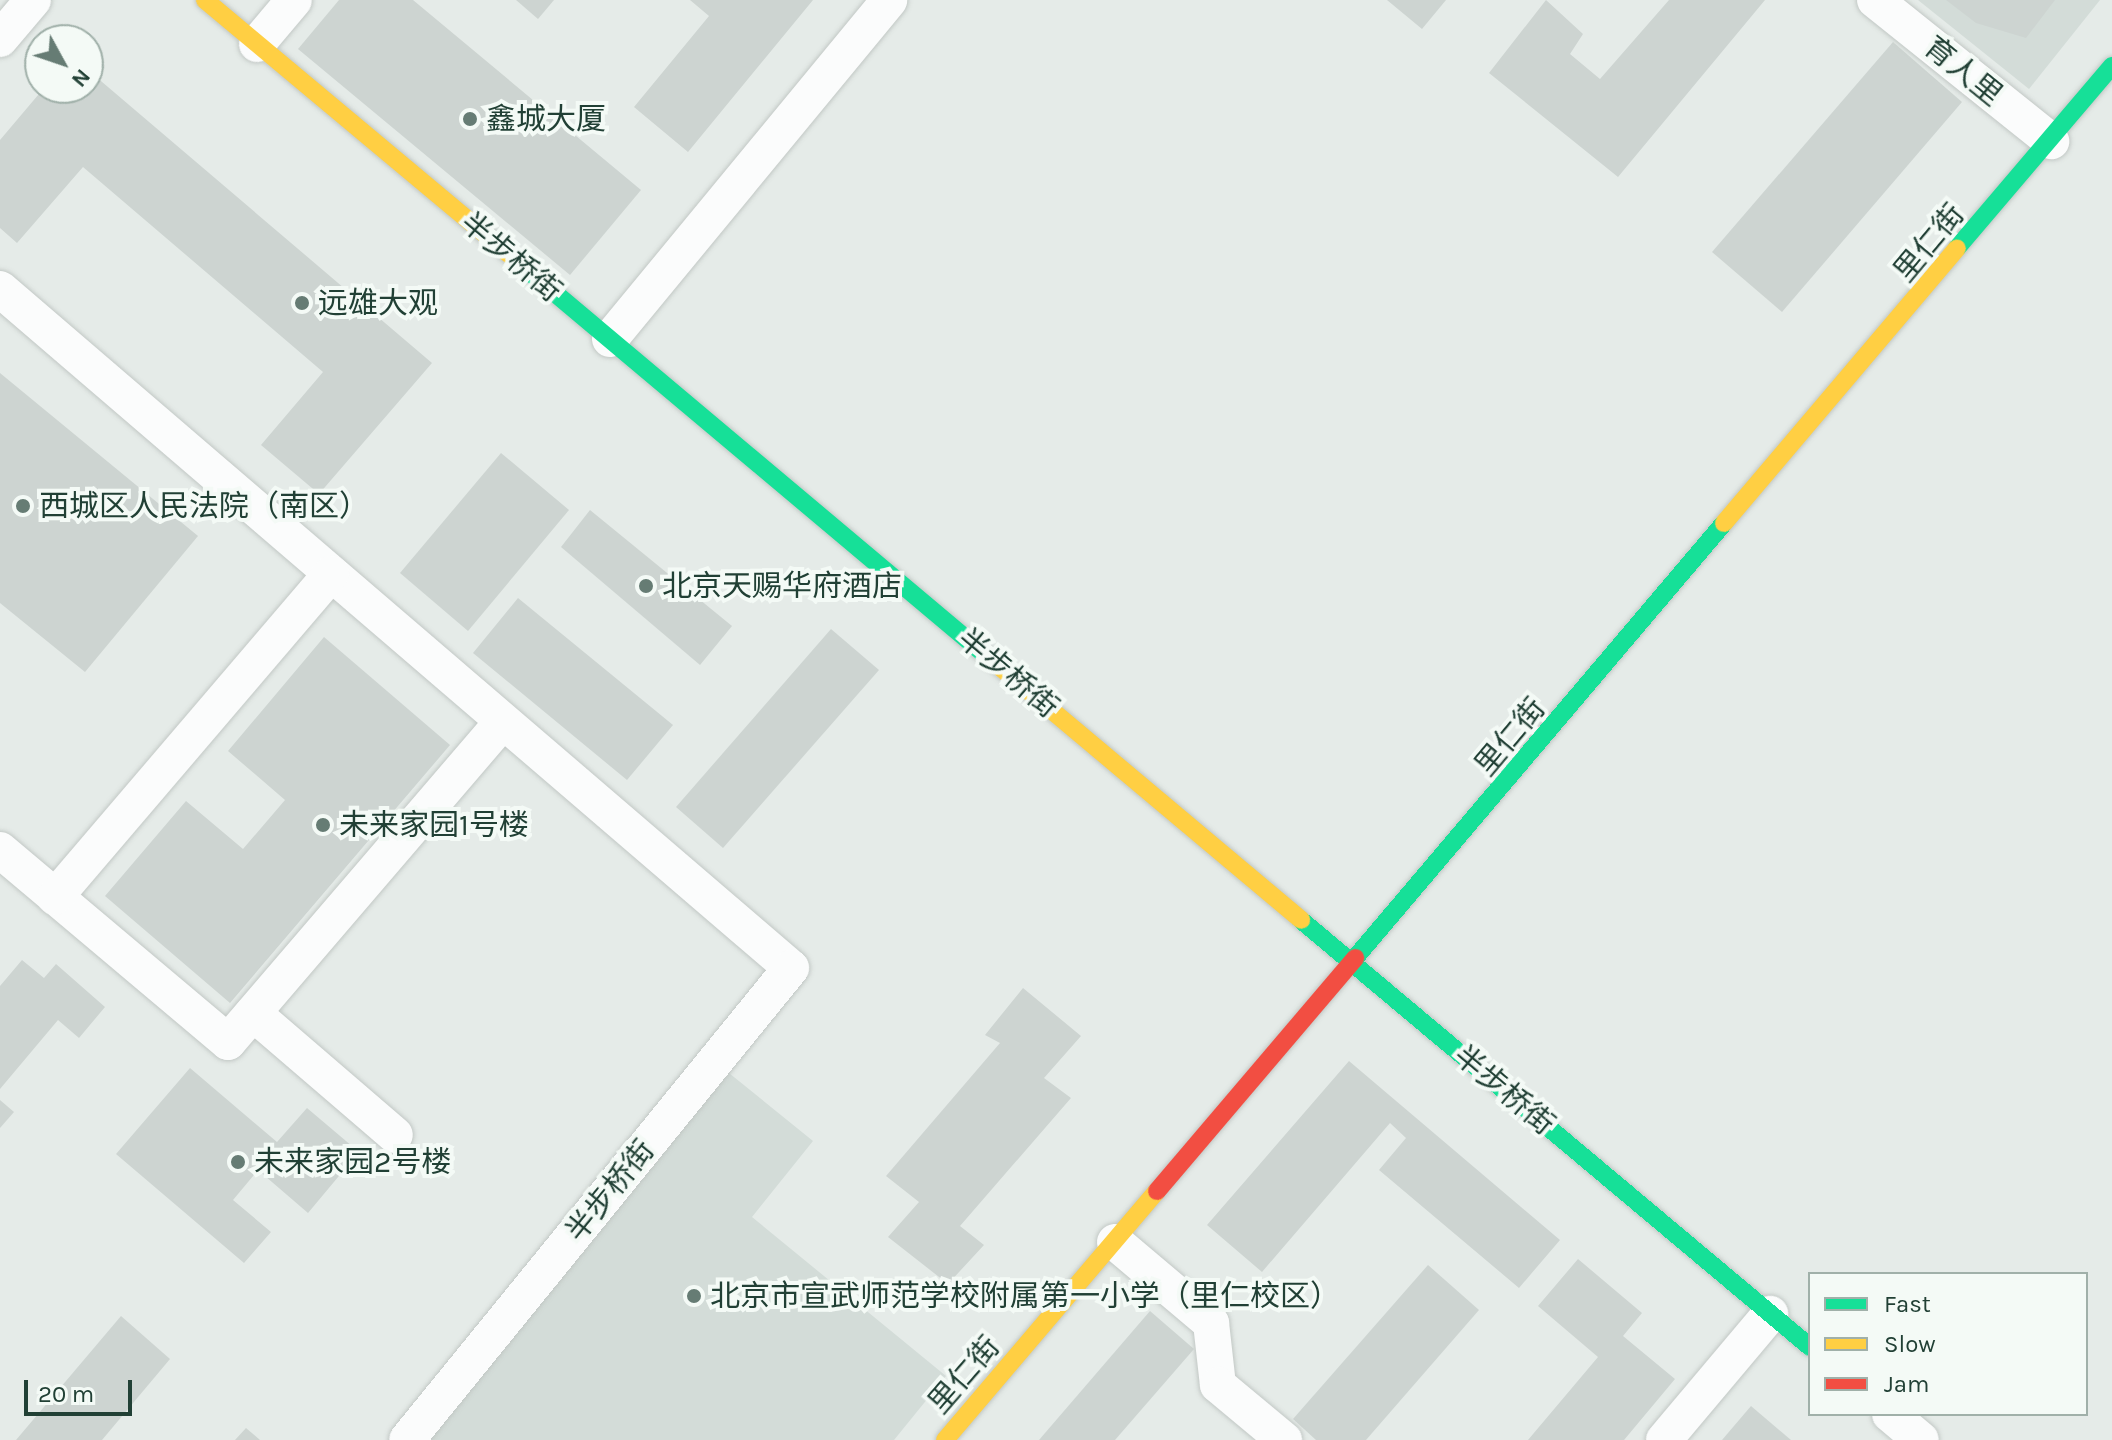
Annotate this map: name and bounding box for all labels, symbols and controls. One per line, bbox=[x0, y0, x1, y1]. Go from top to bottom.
north arrow bbox=[24, 24, 104, 104]
street label: 育人里 bbox=[1917, 29, 2009, 113]
text: N bbox=[66, 64, 96, 93]
place label: 鑫城大厦 bbox=[486, 101, 606, 137]
marker: 鑫城大厦 bbox=[461, 110, 479, 128]
street label: 里仁街 bbox=[1886, 197, 1972, 289]
street label: 半步桥街 bbox=[453, 205, 569, 309]
place label: 远雄大观 bbox=[318, 285, 438, 321]
marker: 远雄大观 bbox=[293, 294, 311, 312]
place label: 西城区人民法院（南区） bbox=[39, 488, 369, 524]
marker: 西城区人民法院（南区） bbox=[14, 497, 32, 515]
place label: 北京天赐华府酒店 bbox=[662, 568, 902, 604]
marker: 北京天赐华府酒店 bbox=[637, 577, 655, 595]
street label: 半步桥街 bbox=[950, 621, 1066, 725]
street label: 里仁街 bbox=[1467, 691, 1553, 783]
place label: 未来家园1号楼 bbox=[339, 807, 529, 843]
marker: 未来家园1号楼 bbox=[314, 816, 332, 834]
street label: 半步桥街 bbox=[1446, 1038, 1562, 1142]
street label: 半步桥街 bbox=[558, 1133, 662, 1249]
place label: 未来家园2号楼 bbox=[254, 1144, 451, 1180]
marker: 未来家园2号楼 bbox=[229, 1153, 247, 1171]
legend bbox=[1808, 1272, 2088, 1416]
place label: 北京市宣武师范学校附属第一小学（里仁校区） bbox=[710, 1278, 1340, 1314]
marker: 北京市宣武师范学校附属第一小学（里仁校区） bbox=[685, 1287, 703, 1305]
text: Fast bbox=[1884, 1290, 1931, 1318]
street label: 里仁街 bbox=[921, 1329, 1007, 1421]
text: Slow bbox=[1884, 1330, 1936, 1358]
scale bar bbox=[28, 1364, 136, 1414]
text: Jam bbox=[1884, 1370, 1929, 1398]
text: 20 m bbox=[38, 1380, 94, 1408]

